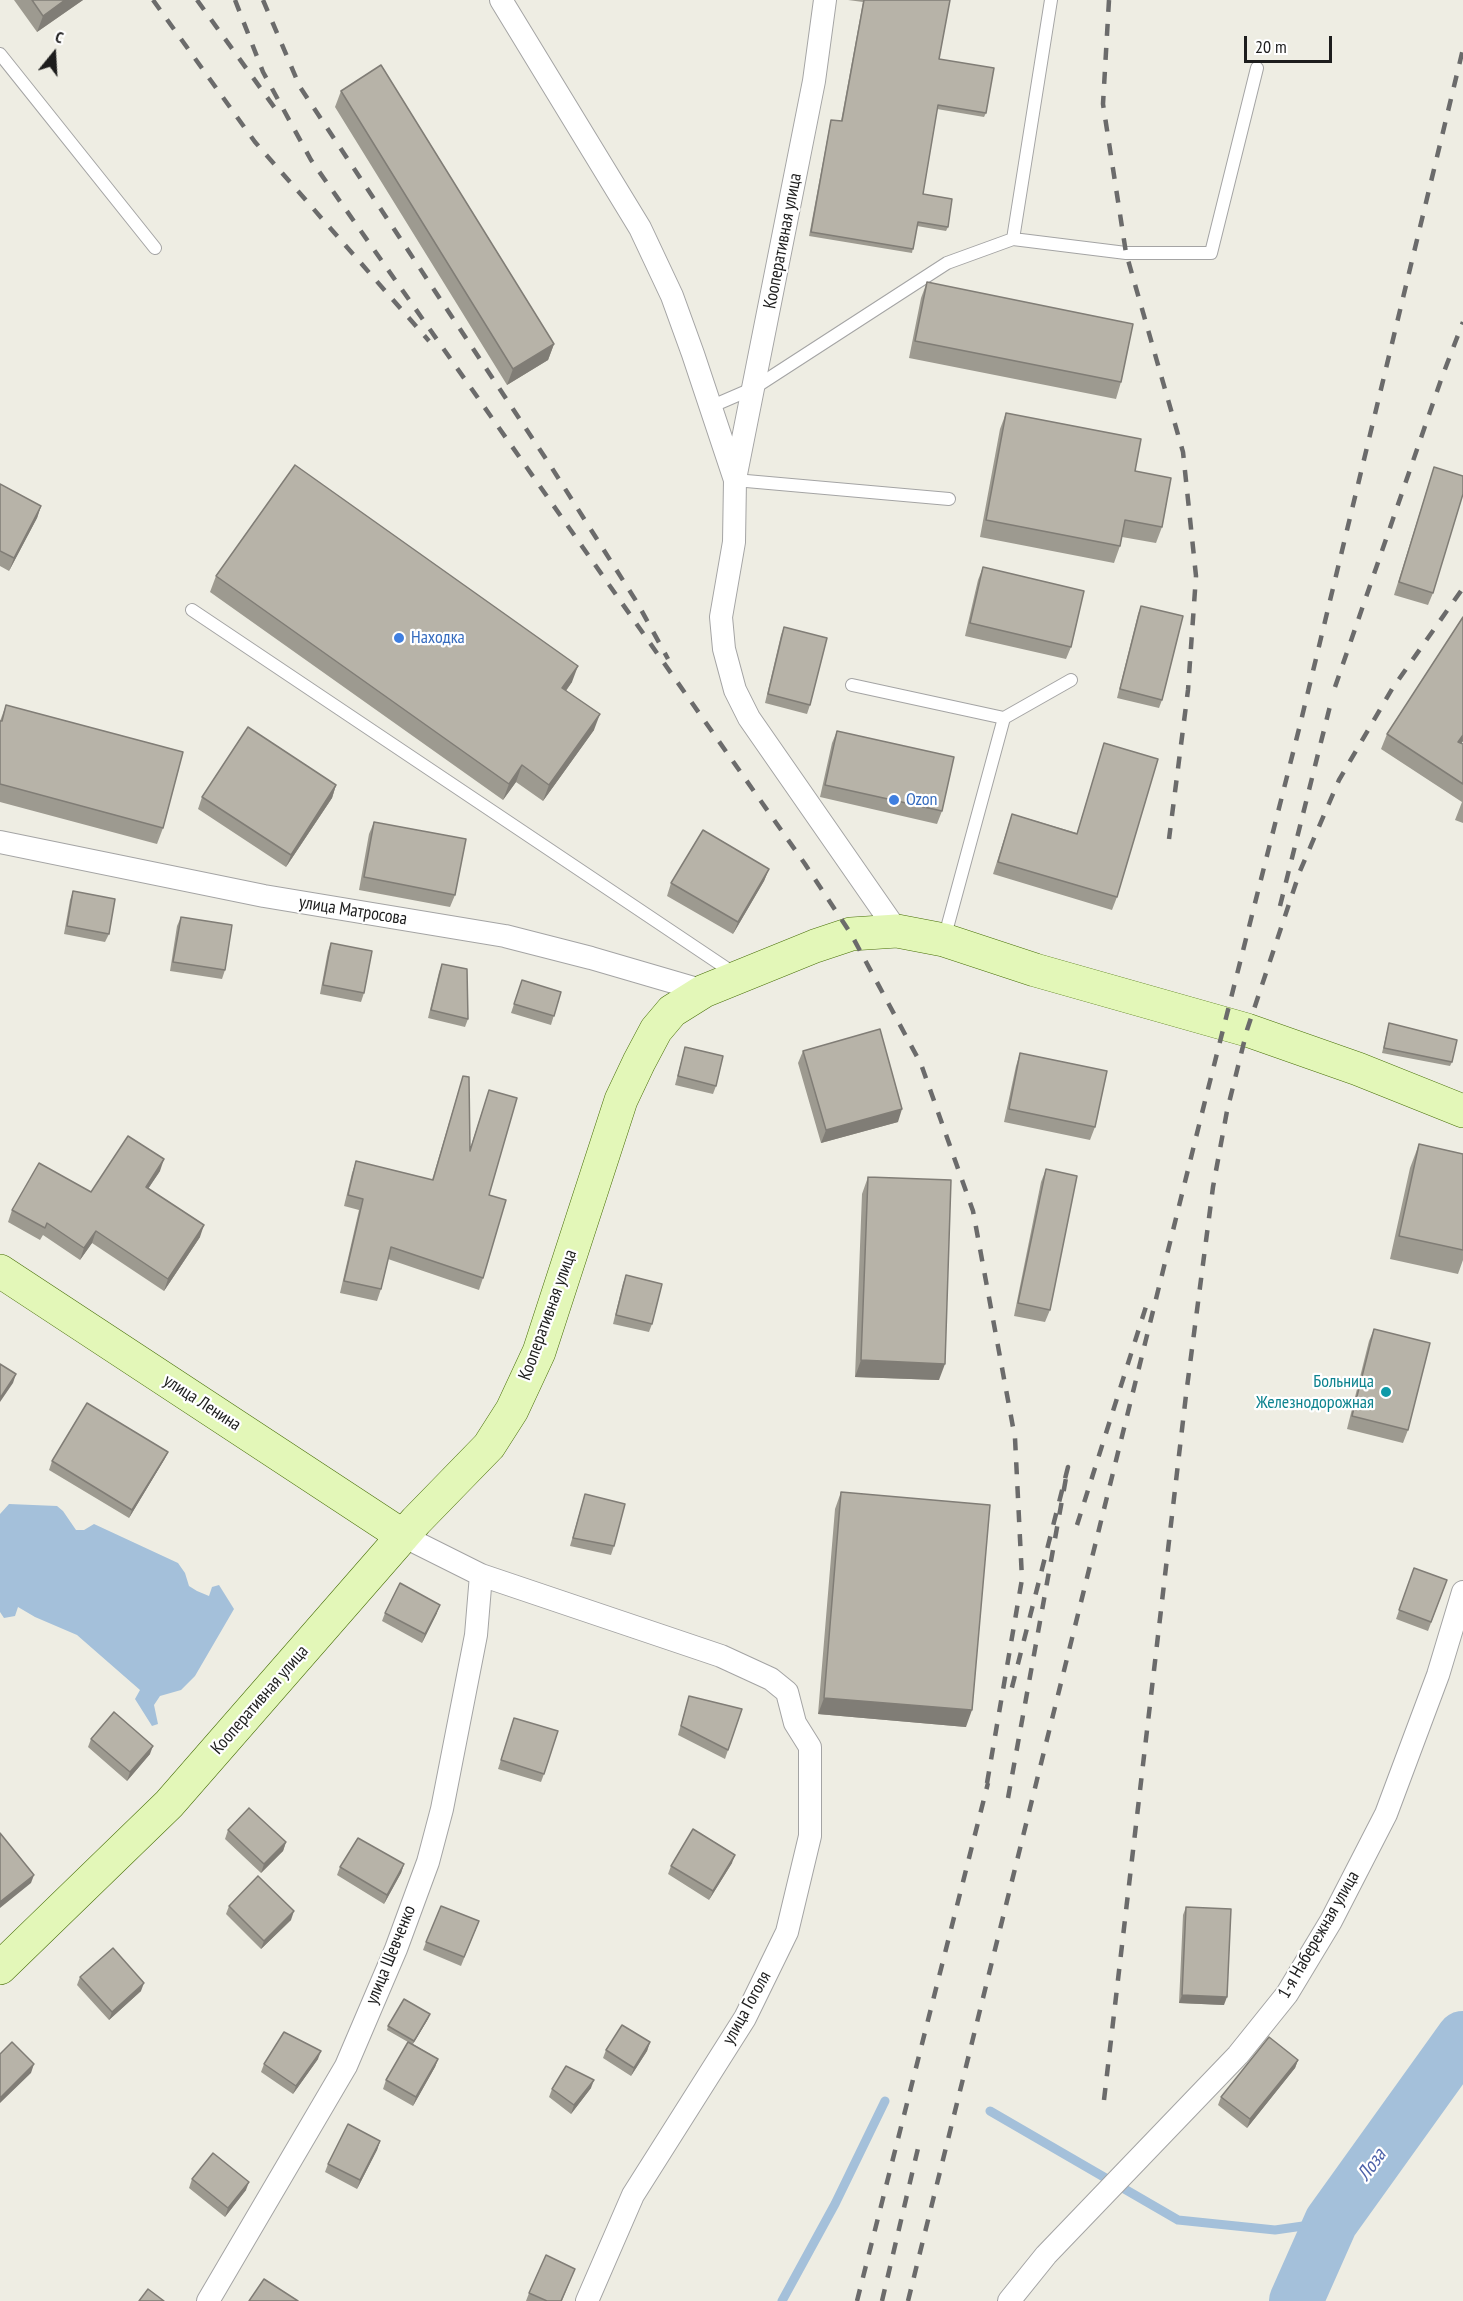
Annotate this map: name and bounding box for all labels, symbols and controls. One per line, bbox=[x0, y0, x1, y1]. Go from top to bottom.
north arrow bbox=[24, 24, 84, 84]
scale bar bbox=[1247, 24, 1336, 62]
text: С bbox=[53, 26, 66, 48]
text: 20 m bbox=[1255, 35, 1287, 58]
street label: Кооперативная улица bbox=[759, 172, 807, 310]
place label: Находка bbox=[411, 627, 465, 649]
marker: Находка bbox=[392, 631, 406, 645]
place label: Ozon bbox=[906, 789, 938, 811]
marker: Ozon bbox=[887, 793, 901, 807]
street label: улица Матросова bbox=[297, 892, 409, 930]
street label: Кооперативная улица bbox=[514, 1247, 582, 1383]
street label: улица Ленина bbox=[159, 1370, 245, 1436]
place label: Больница Железнодорожная bbox=[1256, 1371, 1374, 1414]
marker: Больница Железнодорожная bbox=[1379, 1385, 1393, 1399]
street label: Кооперативная улица bbox=[207, 1641, 313, 1759]
street label: 1-я Набережная улица bbox=[1274, 1867, 1364, 2003]
street label: улица Шевченко bbox=[361, 1902, 421, 2008]
street label: улица Гоголя bbox=[718, 1968, 776, 2048]
water label: Лоза bbox=[1352, 2144, 1392, 2186]

